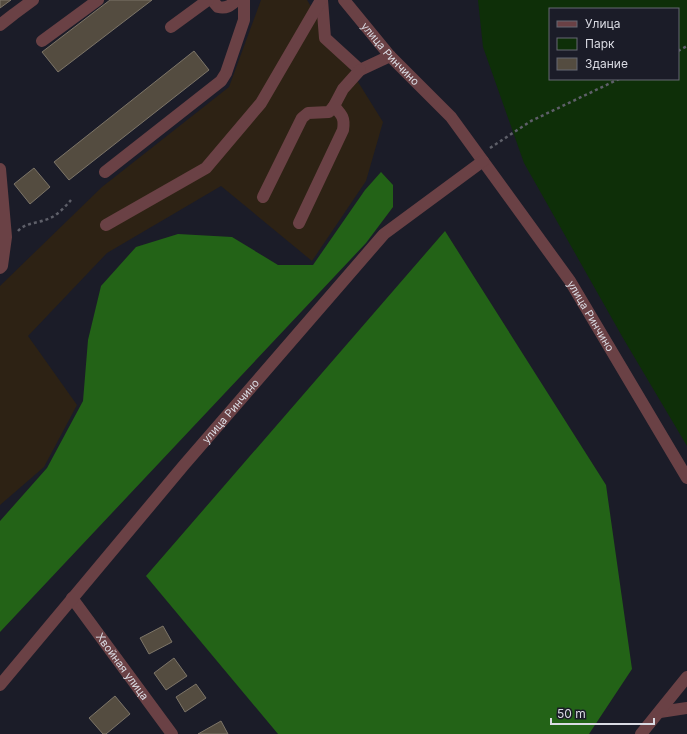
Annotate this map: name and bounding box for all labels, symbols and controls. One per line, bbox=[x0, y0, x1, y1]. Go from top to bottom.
legend bbox=[549, 8, 679, 80]
text: Улица bbox=[585, 16, 620, 31]
street label: улица Ринчино bbox=[358, 19, 423, 89]
text: Парк bbox=[585, 36, 615, 51]
text: Здание bbox=[585, 56, 628, 71]
street label: улица Ринчино bbox=[564, 278, 618, 354]
street label: улица Ринчино bbox=[199, 376, 262, 446]
street label: Хвойная улица bbox=[93, 630, 152, 703]
scale bar bbox=[551, 700, 654, 726]
text: 50 m bbox=[557, 706, 586, 721]

